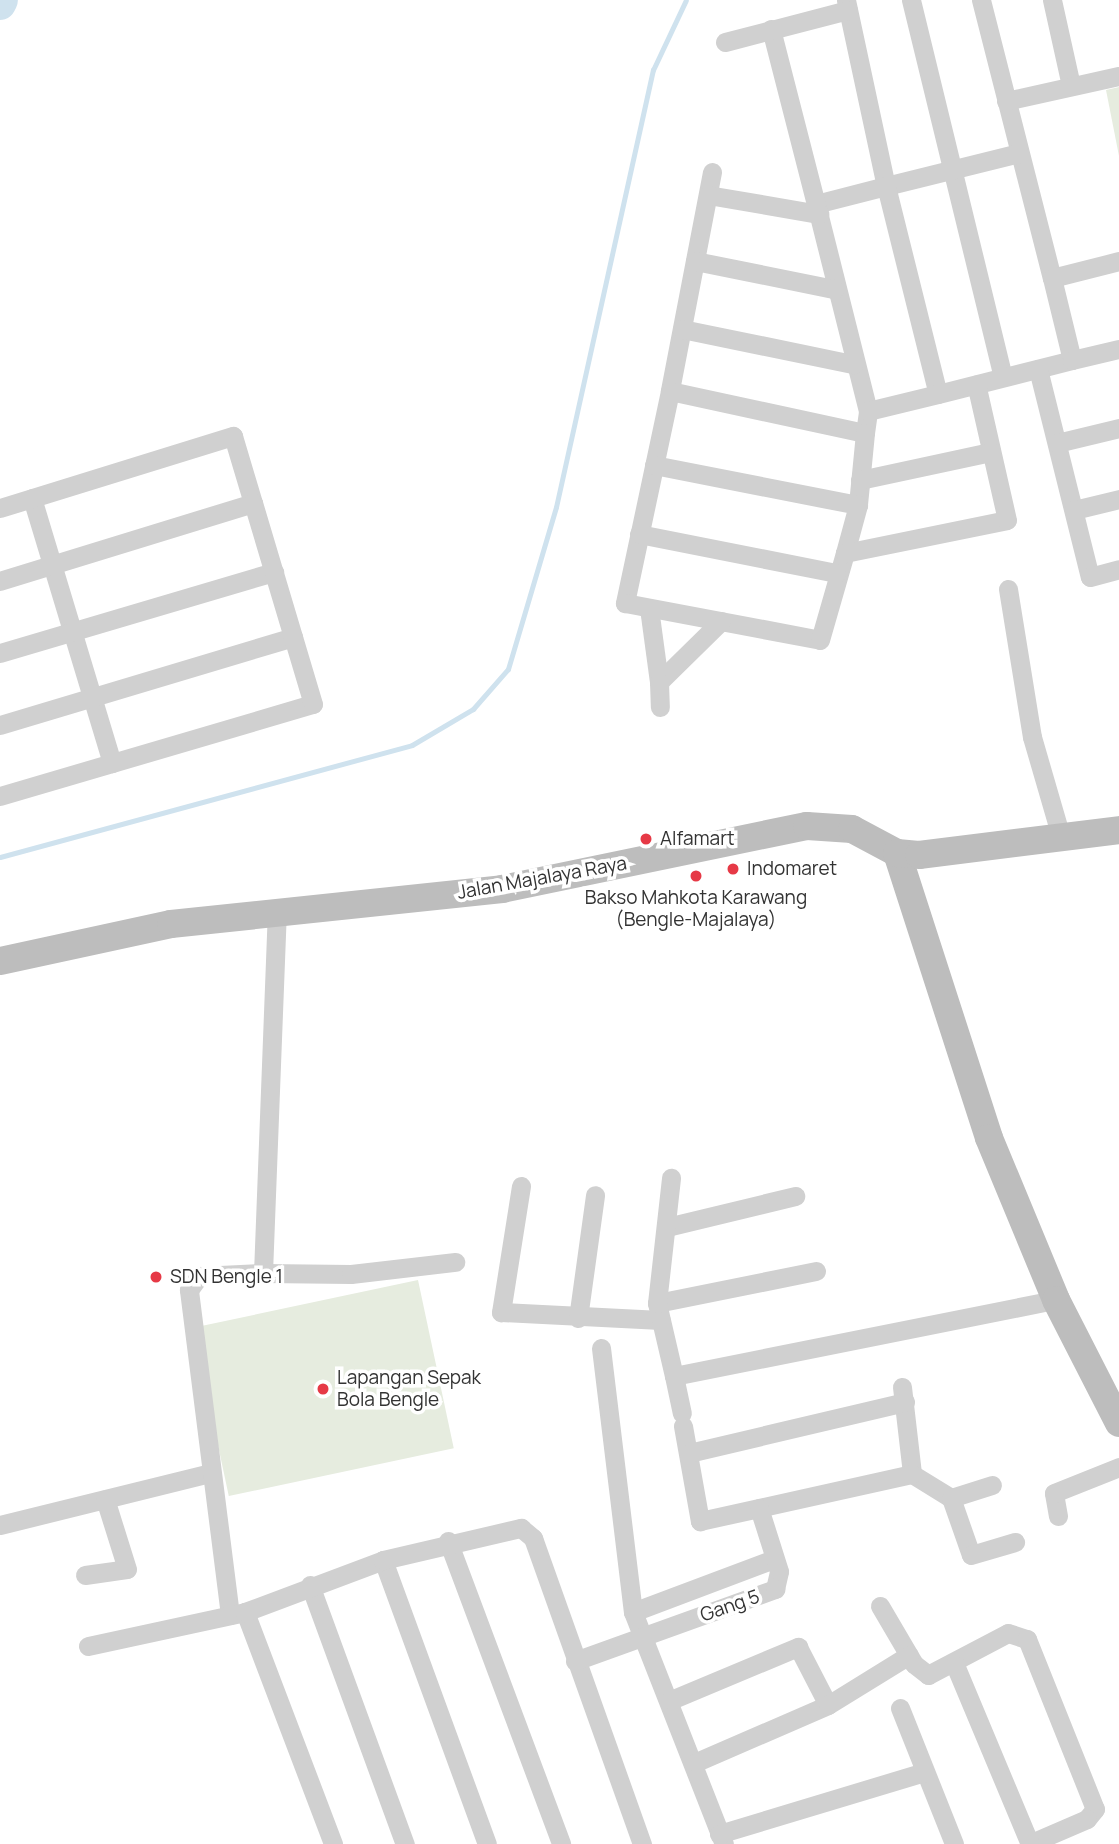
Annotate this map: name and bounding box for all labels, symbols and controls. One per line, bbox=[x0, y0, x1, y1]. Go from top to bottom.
place label: Alfamart bbox=[660, 828, 735, 850]
marker: Alfamart bbox=[638, 831, 654, 847]
street label: Jalan Majalaya Raya bbox=[455, 852, 629, 904]
place label: Indomaret bbox=[747, 858, 837, 880]
marker: Indomaret bbox=[725, 861, 741, 877]
marker: Bakso Mahkota Karawang (Bengle-Majalaya) bbox=[688, 868, 704, 884]
place label: Bakso Mahkota Karawang (Bengle-Majalaya) bbox=[585, 887, 807, 931]
place label: SDN Bengle 1 bbox=[170, 1266, 283, 1288]
marker: SDN Bengle 1 bbox=[148, 1269, 164, 1285]
place label: Lapangan Sepak Bola Bengle bbox=[337, 1367, 481, 1411]
marker: Lapangan Sepak Bola Bengle bbox=[315, 1381, 331, 1397]
street label: Gang 5 bbox=[697, 1585, 763, 1627]

